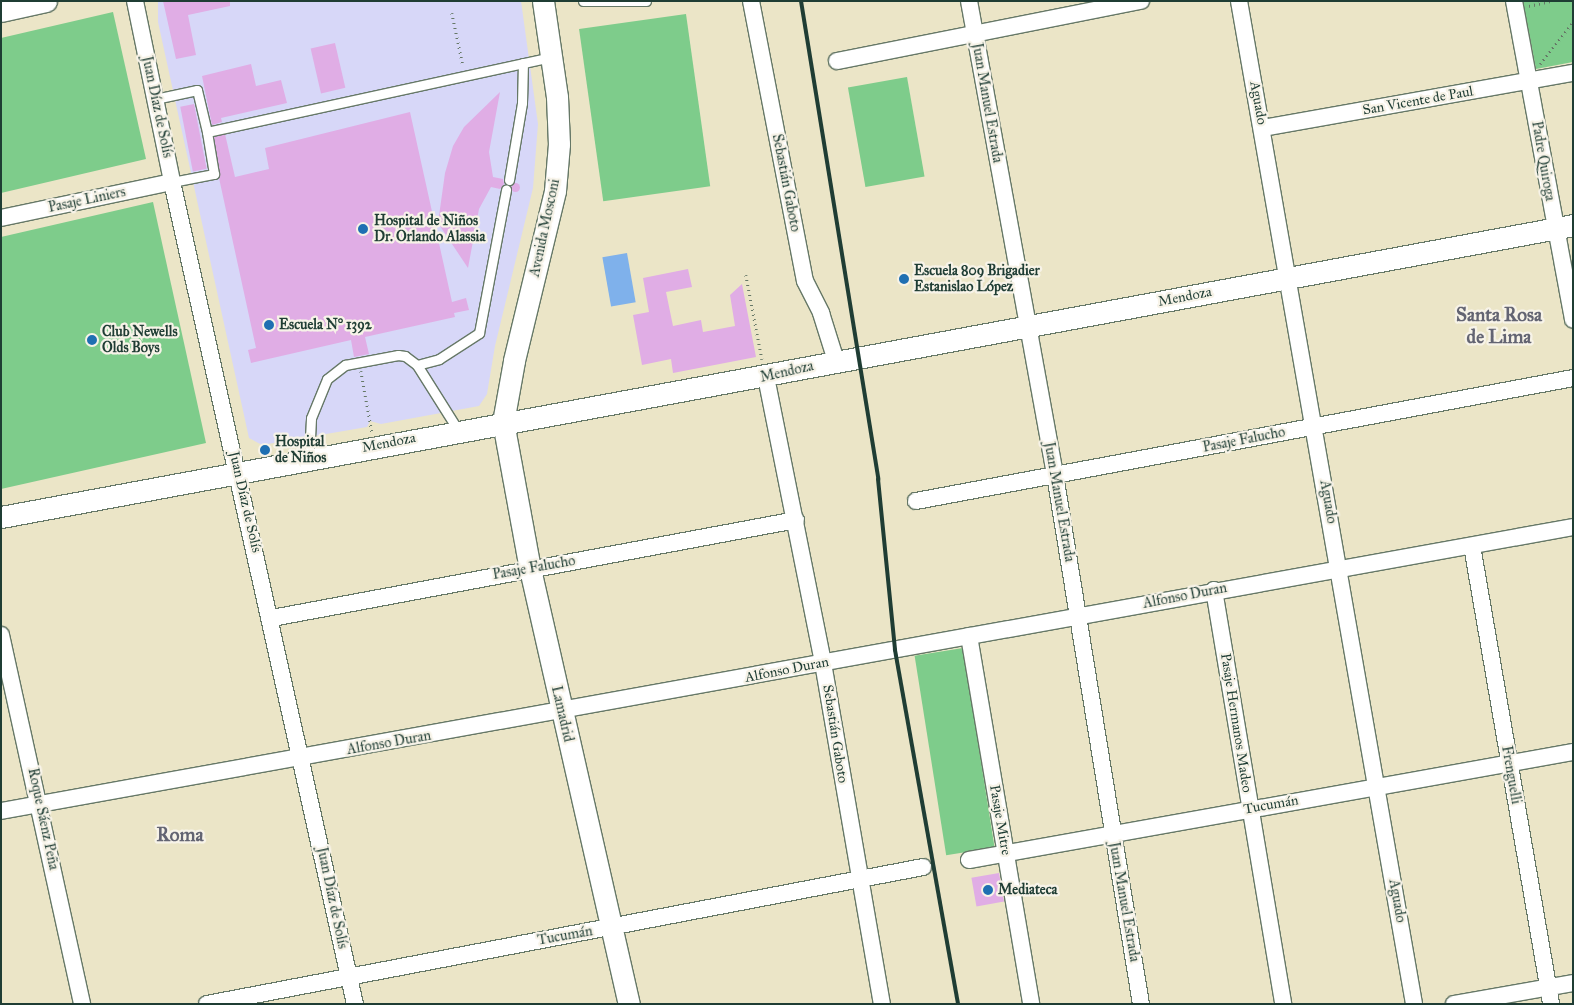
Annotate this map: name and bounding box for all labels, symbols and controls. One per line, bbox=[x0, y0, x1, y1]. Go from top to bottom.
street label: Juan Manuel Estrada bbox=[968, 42, 1006, 164]
street label: Juan Díaz de Solís bbox=[138, 55, 176, 159]
street label: Aguado bbox=[1246, 80, 1270, 126]
street label: San Vicente de Paul bbox=[1361, 83, 1475, 119]
street label: Padre Quiroga bbox=[1528, 120, 1558, 202]
street label: Sebastián Gaboto bbox=[768, 133, 804, 233]
street label: Avenida Mosconi bbox=[526, 178, 564, 278]
street label: Pasaje Liniers bbox=[47, 184, 127, 216]
place label: Hospital de Niños Dr. Orlando Alassia bbox=[374, 213, 485, 246]
marker: Hospital de Niños Dr. Orlando Alassia bbox=[356, 222, 370, 236]
place label: Escuela 809 Brigadier Estanislao López bbox=[914, 263, 1040, 296]
marker: Escuela 809 Brigadier Estanislao López bbox=[898, 273, 910, 285]
street label: Mendoza bbox=[1157, 284, 1213, 310]
district label: Santa Rosa de Lima bbox=[1456, 304, 1542, 348]
place label: Escuela N° 1392 bbox=[279, 317, 372, 333]
marker: Escuela N° 1392 bbox=[263, 319, 275, 331]
place label: Club Newells Olds Boys bbox=[102, 324, 178, 357]
marker: Club Newells Olds Boys bbox=[86, 334, 98, 346]
street label: Mendoza bbox=[759, 358, 815, 386]
street label: Pasaje Falucho bbox=[1201, 424, 1287, 456]
street label: Mendoza bbox=[361, 430, 417, 456]
place label: Hospital de Niños bbox=[275, 434, 326, 467]
street label: Juan Manuel Estrada bbox=[1040, 441, 1078, 563]
marker: Hospital de Niños bbox=[259, 444, 271, 456]
street label: Juan Díaz de Solís bbox=[225, 450, 265, 554]
street label: Aguado bbox=[1316, 479, 1340, 525]
street label: Pasaje Falucho bbox=[491, 552, 577, 584]
street label: Alfonso Duran bbox=[1142, 580, 1228, 612]
street label: Pasaje Hermanos Madeo bbox=[1217, 652, 1255, 794]
street label: Alfonso Duran bbox=[744, 654, 830, 686]
street label: Lamadrid bbox=[547, 684, 577, 744]
street label: Sebastián Gaboto bbox=[819, 684, 851, 784]
street label: Alfonso Duran bbox=[346, 727, 432, 759]
street label: Frenguelli bbox=[1498, 745, 1524, 805]
street label: Roque Sáenz Peña bbox=[24, 767, 62, 871]
street label: Pasaje Mitre bbox=[986, 784, 1014, 856]
street label: Tucumán bbox=[1242, 792, 1300, 818]
district label: Roma bbox=[157, 824, 203, 846]
street label: Juan Manuel Estrada bbox=[1105, 841, 1143, 963]
street label: Juan Díaz de Solís bbox=[313, 846, 351, 950]
street label: Aguado bbox=[1385, 878, 1409, 924]
place label: Mediateca bbox=[998, 882, 1058, 898]
marker: Mediateca bbox=[982, 884, 994, 896]
street label: Tucumán bbox=[536, 923, 594, 949]

